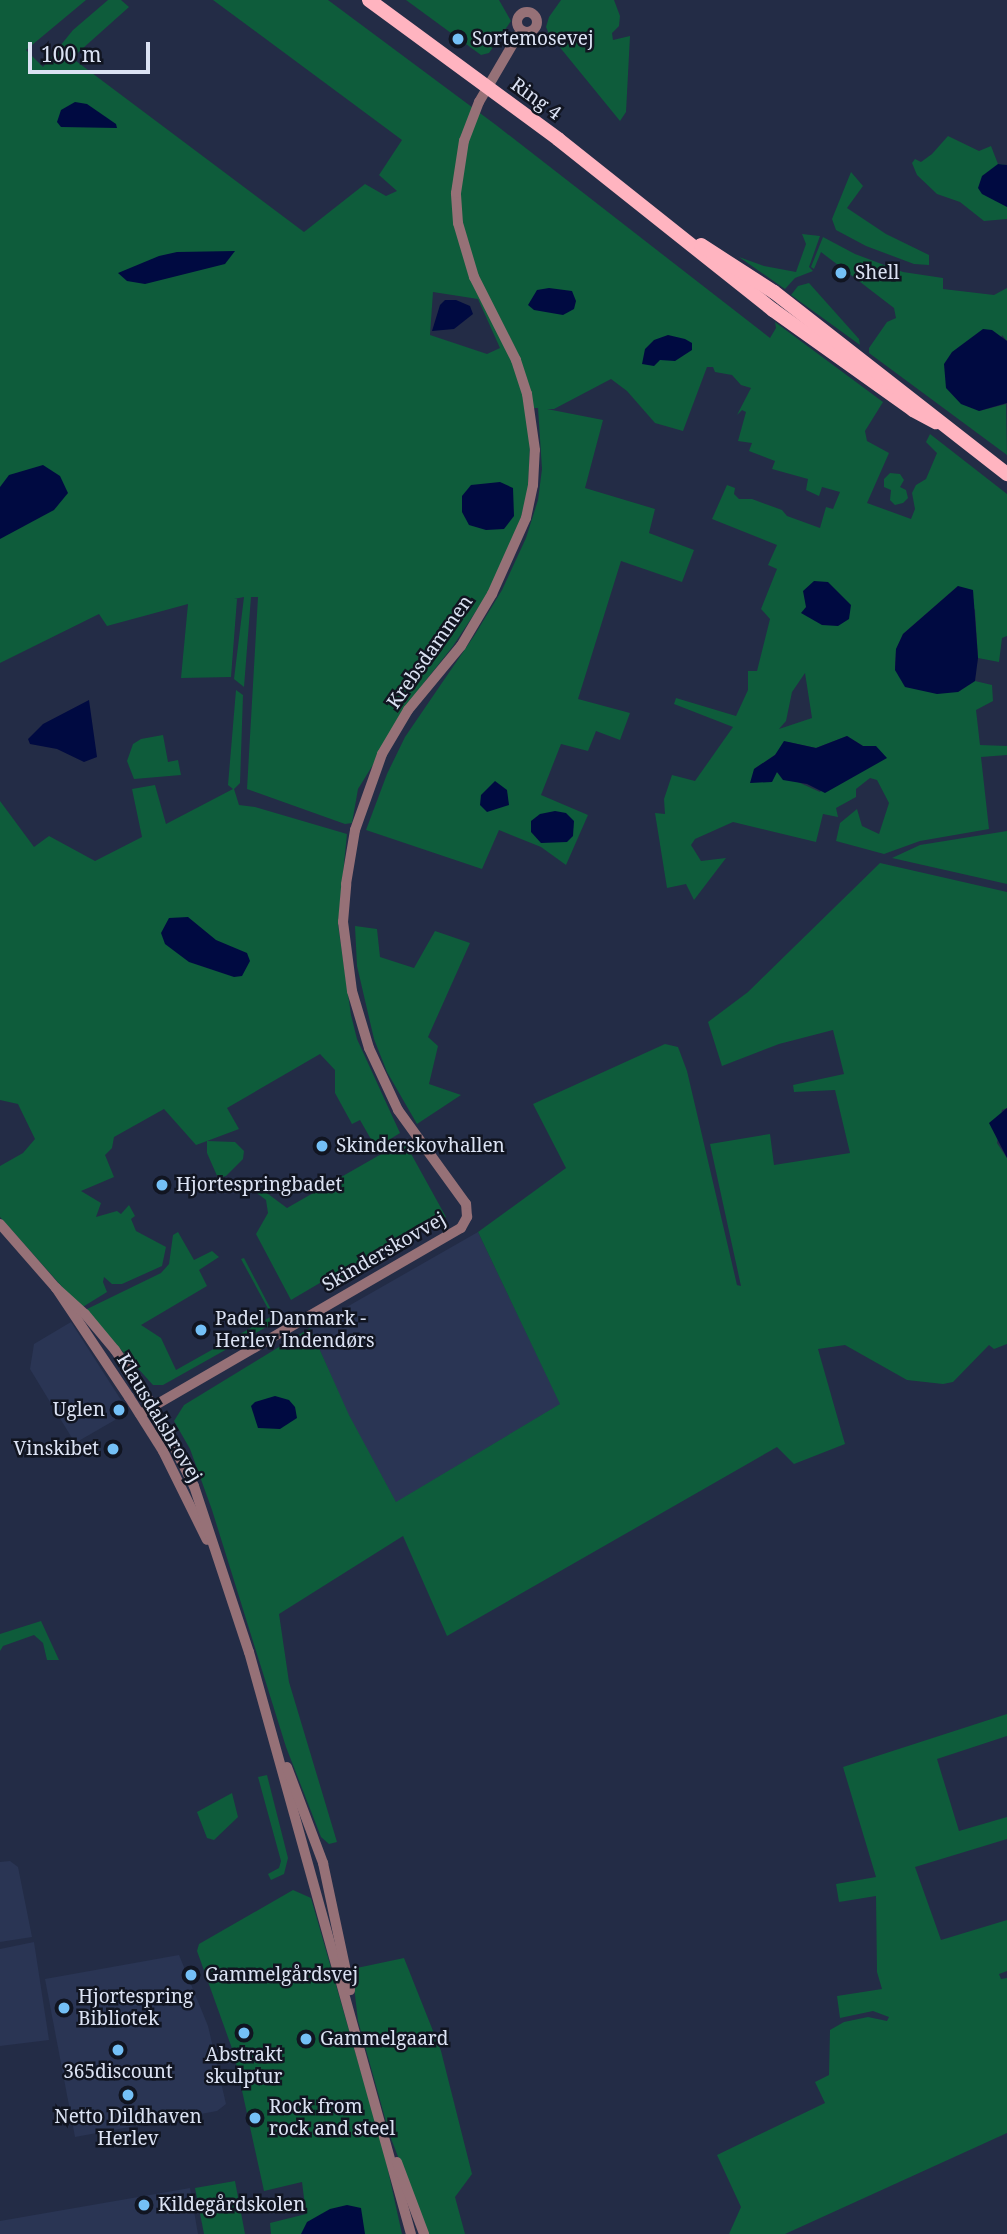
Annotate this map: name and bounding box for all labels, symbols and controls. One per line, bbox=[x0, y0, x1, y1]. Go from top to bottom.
scale bar bbox=[32, 28, 154, 72]
place label: Sortemosevej bbox=[472, 28, 594, 50]
marker: Sortemosevej bbox=[450, 31, 466, 47]
text: 100 m bbox=[41, 40, 102, 68]
street label: Ring 4 bbox=[506, 73, 566, 125]
place label: Shell bbox=[855, 262, 899, 284]
marker: Shell bbox=[833, 265, 849, 281]
street label: Krebsdammen bbox=[382, 591, 478, 713]
place label: Skinderskovhallen bbox=[336, 1135, 505, 1157]
marker: Skinderskovhallen bbox=[314, 1138, 330, 1154]
place label: Hjortespringbadet bbox=[176, 1174, 342, 1196]
marker: Hjortespringbadet bbox=[154, 1177, 170, 1193]
street label: Skinderskovvej bbox=[318, 1207, 450, 1297]
place label: Padel Danmark - Herlev Indendørs bbox=[215, 1308, 375, 1352]
marker: Padel Danmark - Herlev Indendørs bbox=[193, 1322, 209, 1338]
street label: Klausdalsbrovej bbox=[112, 1350, 206, 1486]
place label: Uglen bbox=[53, 1399, 105, 1421]
marker: Uglen bbox=[111, 1402, 127, 1418]
place label: Vinskibet bbox=[14, 1438, 99, 1460]
marker: Vinskibet bbox=[105, 1441, 121, 1457]
place label: Gammelgårdsvej bbox=[205, 1964, 358, 1986]
marker: Gammelgårdsvej bbox=[183, 1967, 199, 1983]
place label: Hjortespring Bibliotek bbox=[78, 1986, 193, 2030]
marker: Hjortespring Bibliotek bbox=[56, 2000, 72, 2016]
marker: Abstrakt skulptur bbox=[236, 2025, 252, 2041]
place label: Gammelgaard bbox=[320, 2028, 448, 2050]
marker: Gammelgaard bbox=[298, 2031, 314, 2047]
marker: 365discount bbox=[110, 2042, 126, 2058]
place label: Abstrakt skulptur bbox=[205, 2044, 283, 2088]
place label: 365discount bbox=[63, 2061, 173, 2083]
marker: Netto Dildhaven Herlev bbox=[120, 2087, 136, 2103]
place label: Rock from rock and steel bbox=[269, 2096, 395, 2140]
place label: Netto Dildhaven Herlev bbox=[54, 2106, 202, 2150]
marker: Rock from rock and steel bbox=[247, 2110, 263, 2126]
place label: Kildegårdskolen bbox=[158, 2194, 305, 2216]
marker: Kildegårdskolen bbox=[136, 2197, 152, 2213]

